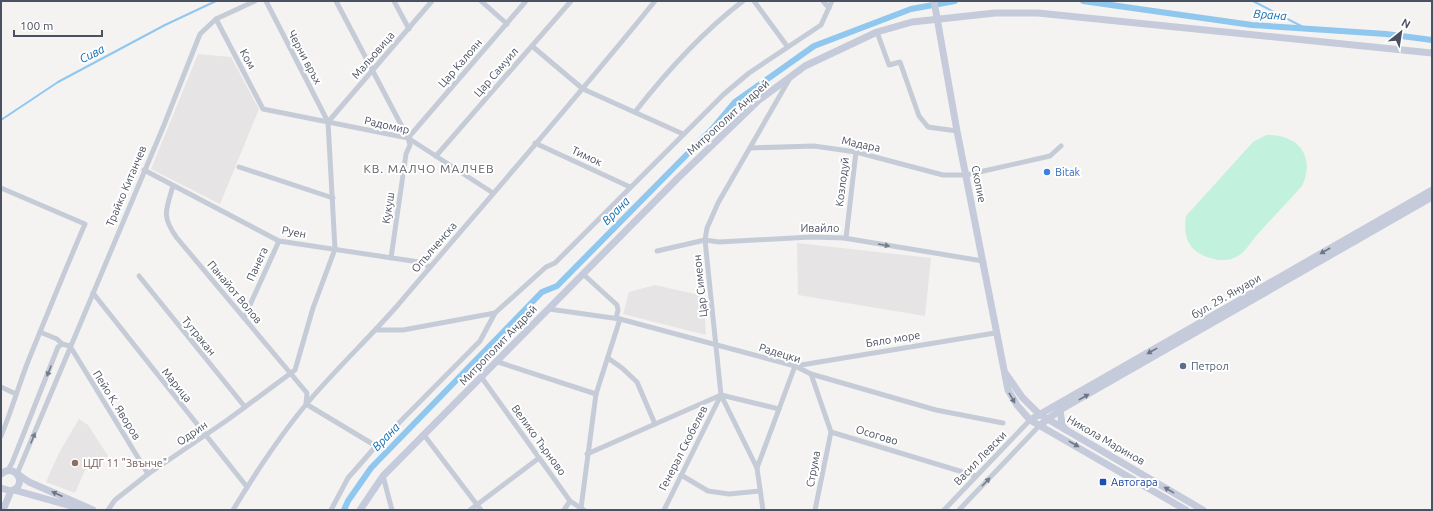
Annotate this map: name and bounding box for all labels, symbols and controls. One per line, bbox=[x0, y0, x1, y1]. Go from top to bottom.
water label: Врана bbox=[1253, 7, 1288, 22]
scale bar bbox=[14, 12, 102, 38]
north arrow bbox=[1381, 12, 1421, 52]
text: N bbox=[1399, 16, 1413, 31]
text: 100 m bbox=[20, 19, 53, 32]
street label: Черни връх bbox=[286, 28, 324, 86]
street label: Мальовица bbox=[349, 29, 397, 81]
street label: Цар Калоян bbox=[436, 36, 484, 90]
water label: Сива bbox=[77, 42, 107, 65]
street label: Цар Самуил bbox=[471, 45, 521, 99]
street label: Ком bbox=[238, 47, 258, 71]
street label: Митрополит Андрей bbox=[685, 77, 771, 157]
street label: Радомир bbox=[363, 114, 411, 136]
street label: Мадара bbox=[840, 134, 882, 154]
street label: Трайко Китанчев bbox=[103, 144, 149, 228]
street label: Тимок bbox=[570, 144, 604, 168]
street label: Козлодуй bbox=[833, 157, 851, 207]
district label: КВ. МАЛЧО МАЛЧЕВ bbox=[363, 162, 495, 175]
street label: Скопие bbox=[970, 164, 988, 204]
place label: Bitak bbox=[1055, 166, 1081, 178]
marker: Bitak bbox=[1042, 167, 1052, 177]
street label: Кукуш bbox=[380, 191, 396, 225]
water label: Врана bbox=[599, 194, 632, 227]
street label: Опълченска bbox=[409, 220, 459, 274]
street label: Ивайло bbox=[801, 222, 839, 234]
street label: Руен bbox=[281, 224, 307, 240]
one-way arrow bbox=[878, 242, 890, 248]
street label: Панега bbox=[244, 245, 270, 283]
one-way arrow bbox=[1319, 248, 1331, 255]
street label: Цар Симеон bbox=[691, 254, 709, 318]
street label: Панайот Волов bbox=[205, 258, 265, 326]
street label: бул. 29. Януари bbox=[1189, 271, 1263, 321]
street label: Митрополит Андрей bbox=[457, 303, 539, 387]
street label: Тутракан bbox=[180, 314, 218, 358]
street label: Бяло море bbox=[865, 329, 921, 349]
street label: Радецки bbox=[758, 341, 802, 365]
one-way arrow bbox=[1146, 348, 1158, 354]
place label: Петрол bbox=[1191, 360, 1229, 372]
marker: Петрол bbox=[1178, 361, 1188, 371]
one-way arrow bbox=[45, 366, 51, 378]
street label: Марица bbox=[160, 366, 194, 404]
street label: Пейо К. Яворов bbox=[91, 368, 143, 442]
one-way arrow bbox=[1009, 392, 1015, 404]
one-way arrow bbox=[1078, 394, 1090, 400]
street label: Велико Търново bbox=[509, 402, 569, 478]
street label: Генерал Скобелев bbox=[656, 404, 710, 492]
street label: Никола Маринов bbox=[1065, 413, 1147, 467]
street label: Одрин bbox=[174, 418, 210, 448]
water label: Врана bbox=[369, 420, 402, 453]
street label: Осогово bbox=[854, 423, 900, 447]
street label: Васил Левски bbox=[951, 429, 1009, 487]
one-way arrow bbox=[30, 432, 36, 444]
one-way arrow bbox=[1068, 441, 1080, 448]
street label: Струма bbox=[804, 450, 822, 488]
place label: ЦДГ 11 "Звънче" bbox=[83, 457, 167, 469]
marker: ЦДГ 11 "Звънче" bbox=[70, 458, 80, 468]
place label: Автогара bbox=[1111, 476, 1158, 488]
one-way arrow bbox=[981, 477, 991, 487]
marker: Автогара bbox=[1098, 477, 1108, 487]
one-way arrow bbox=[1163, 487, 1175, 494]
one-way arrow bbox=[52, 491, 63, 497]

